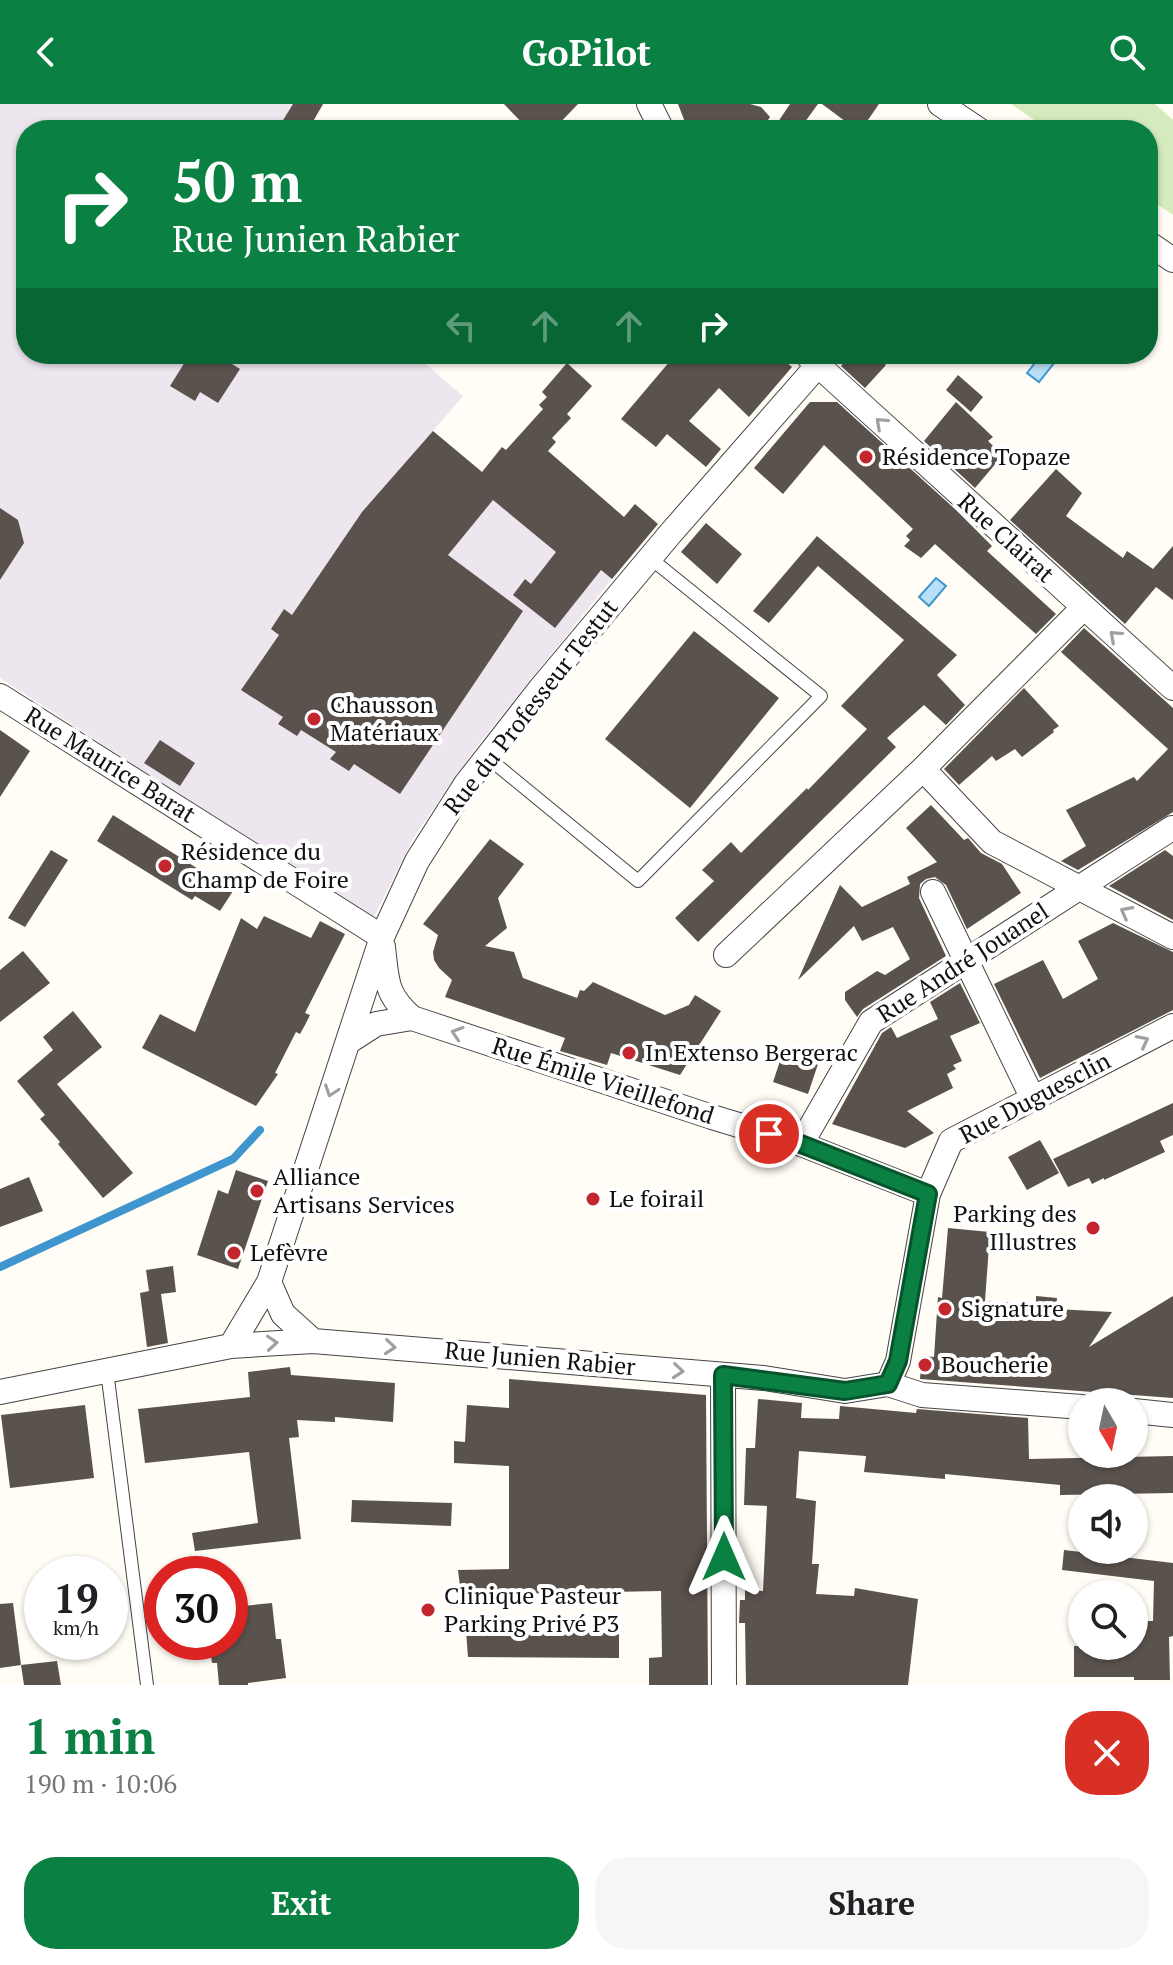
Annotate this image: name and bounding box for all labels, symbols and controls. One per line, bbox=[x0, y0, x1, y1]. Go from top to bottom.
text: GoPilot bbox=[522, 29, 651, 76]
icon: back bbox=[24, 30, 68, 74]
icon: search bbox=[1105, 30, 1149, 74]
text: 50 m bbox=[172, 144, 302, 218]
icon: right bbox=[40, 152, 144, 256]
text: Rue Junien Rabier bbox=[172, 215, 459, 262]
icon: left bbox=[439, 304, 483, 348]
icon: ahead bbox=[523, 304, 567, 348]
icon: ahead bbox=[607, 304, 651, 348]
icon: right bbox=[691, 304, 735, 348]
one-way arrow bbox=[876, 419, 891, 433]
place label: Résidence Topaze bbox=[882, 440, 1071, 472]
marker: Résidence Topaze bbox=[857, 448, 875, 466]
street label: Rue Clairat bbox=[952, 485, 1062, 589]
street label: Rue du Professeur Testut bbox=[436, 592, 625, 821]
one-way arrow bbox=[1109, 631, 1124, 646]
place label: Chausson Matériaux bbox=[330, 688, 439, 748]
street label: Rue Maurice Barat bbox=[19, 699, 202, 830]
marker: Chausson Matériaux bbox=[305, 710, 323, 728]
place label: Résidence du Champ de Foire bbox=[181, 835, 349, 895]
marker: Résidence du Champ de Foire bbox=[156, 857, 174, 875]
street label: Rue André Jouanel bbox=[870, 895, 1054, 1030]
one-way arrow bbox=[1120, 907, 1135, 922]
one-way arrow bbox=[451, 1026, 465, 1042]
street label: Rue Émile Vieillefond bbox=[488, 1029, 718, 1131]
place label: In Extenso Bergerac bbox=[645, 1036, 858, 1068]
one-way arrow bbox=[1135, 1036, 1150, 1051]
marker: In Extenso Bergerac bbox=[620, 1044, 638, 1062]
street label: Rue Duguesclin bbox=[954, 1044, 1116, 1150]
one-way arrow bbox=[325, 1083, 341, 1097]
pin bbox=[735, 1100, 803, 1168]
icon: arrive bbox=[747, 1112, 791, 1156]
place label: Alliance Artisans Services bbox=[273, 1160, 455, 1220]
marker: Alliance Artisans Services bbox=[248, 1182, 266, 1200]
place label: Le foirail bbox=[609, 1182, 704, 1214]
marker: Le foirail bbox=[584, 1190, 602, 1208]
place label: Parking des Illustres bbox=[953, 1197, 1077, 1257]
marker: Parking des Illustres bbox=[1084, 1219, 1102, 1237]
place label: Lefèvre bbox=[250, 1236, 328, 1268]
marker: Lefèvre bbox=[225, 1244, 243, 1262]
place label: Signature bbox=[961, 1292, 1064, 1324]
marker: Signature bbox=[936, 1300, 954, 1318]
street label: Rue Junien Rabier bbox=[443, 1334, 638, 1382]
one-way arrow bbox=[266, 1335, 279, 1352]
one-way arrow bbox=[384, 1338, 397, 1355]
place label: Boucherie bbox=[941, 1348, 1049, 1380]
marker: Boucherie bbox=[916, 1356, 934, 1374]
one-way arrow bbox=[671, 1362, 684, 1379]
north arrow bbox=[1068, 1388, 1148, 1468]
map controls bbox=[1068, 1388, 1148, 1660]
button: sound bbox=[1068, 1484, 1148, 1564]
position arrow bbox=[682, 1515, 766, 1599]
speed limit sign: 30 bbox=[144, 1556, 248, 1660]
text: 19 bbox=[53, 1571, 99, 1624]
place label: Clinique Pasteur Parking Privé P3 bbox=[444, 1579, 622, 1639]
button: search bbox=[1068, 1580, 1148, 1660]
marker: Clinique Pasteur Parking Privé P3 bbox=[419, 1601, 437, 1619]
text: km/h bbox=[53, 1614, 99, 1641]
text: 1 min bbox=[24, 1704, 155, 1768]
button: close bbox=[1065, 1711, 1149, 1795]
text: 190 m · 10:06 bbox=[24, 1766, 177, 1800]
button: Exit bbox=[24, 1857, 579, 1949]
button: Share bbox=[595, 1857, 1149, 1949]

